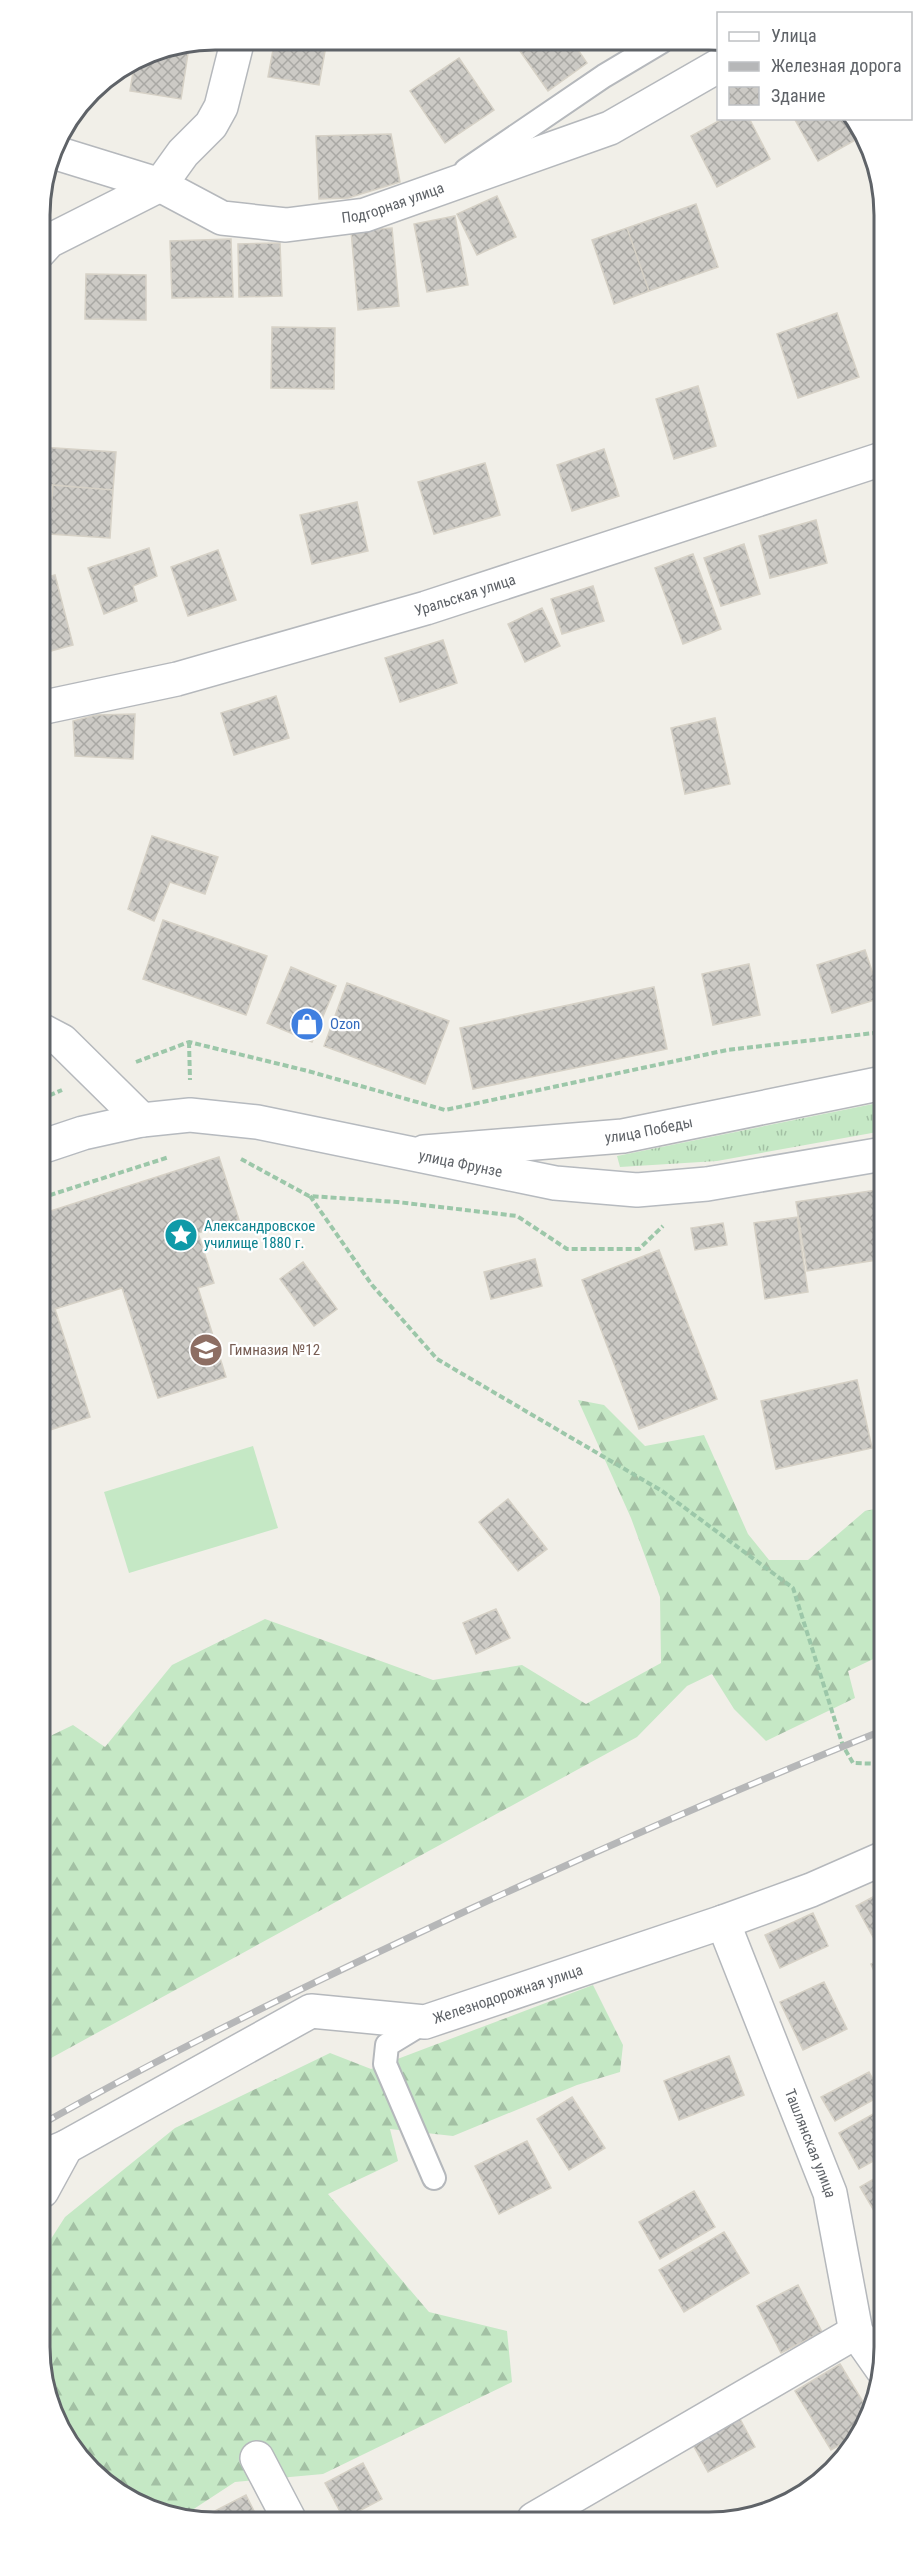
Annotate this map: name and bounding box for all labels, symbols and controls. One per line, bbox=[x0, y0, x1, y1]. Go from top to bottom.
legend bbox=[717, 12, 912, 120]
text: Улица bbox=[771, 25, 817, 46]
text: Железная дорога bbox=[771, 55, 902, 76]
text: Здание bbox=[771, 85, 825, 106]
street label: Подгорная улица bbox=[341, 179, 446, 227]
street label: Уральская улица bbox=[412, 570, 518, 620]
shop icon: Ozon bbox=[289, 1006, 325, 1042]
place label: Ozon bbox=[330, 1015, 360, 1033]
street label: улица Победы bbox=[604, 1113, 694, 1146]
street label: улица Фрунзе bbox=[417, 1146, 504, 1181]
place icon: Александровское училище 1880 г. bbox=[163, 1217, 199, 1253]
place label: Александровское училище 1880 г. bbox=[204, 1217, 315, 1252]
school or university icon: Гимназия №12 bbox=[188, 1332, 224, 1368]
place label: Гимназия №12 bbox=[229, 1341, 320, 1359]
street label: Железнодорожная улица bbox=[430, 1961, 585, 2028]
street label: Ташлянская улица bbox=[781, 2086, 840, 2199]

